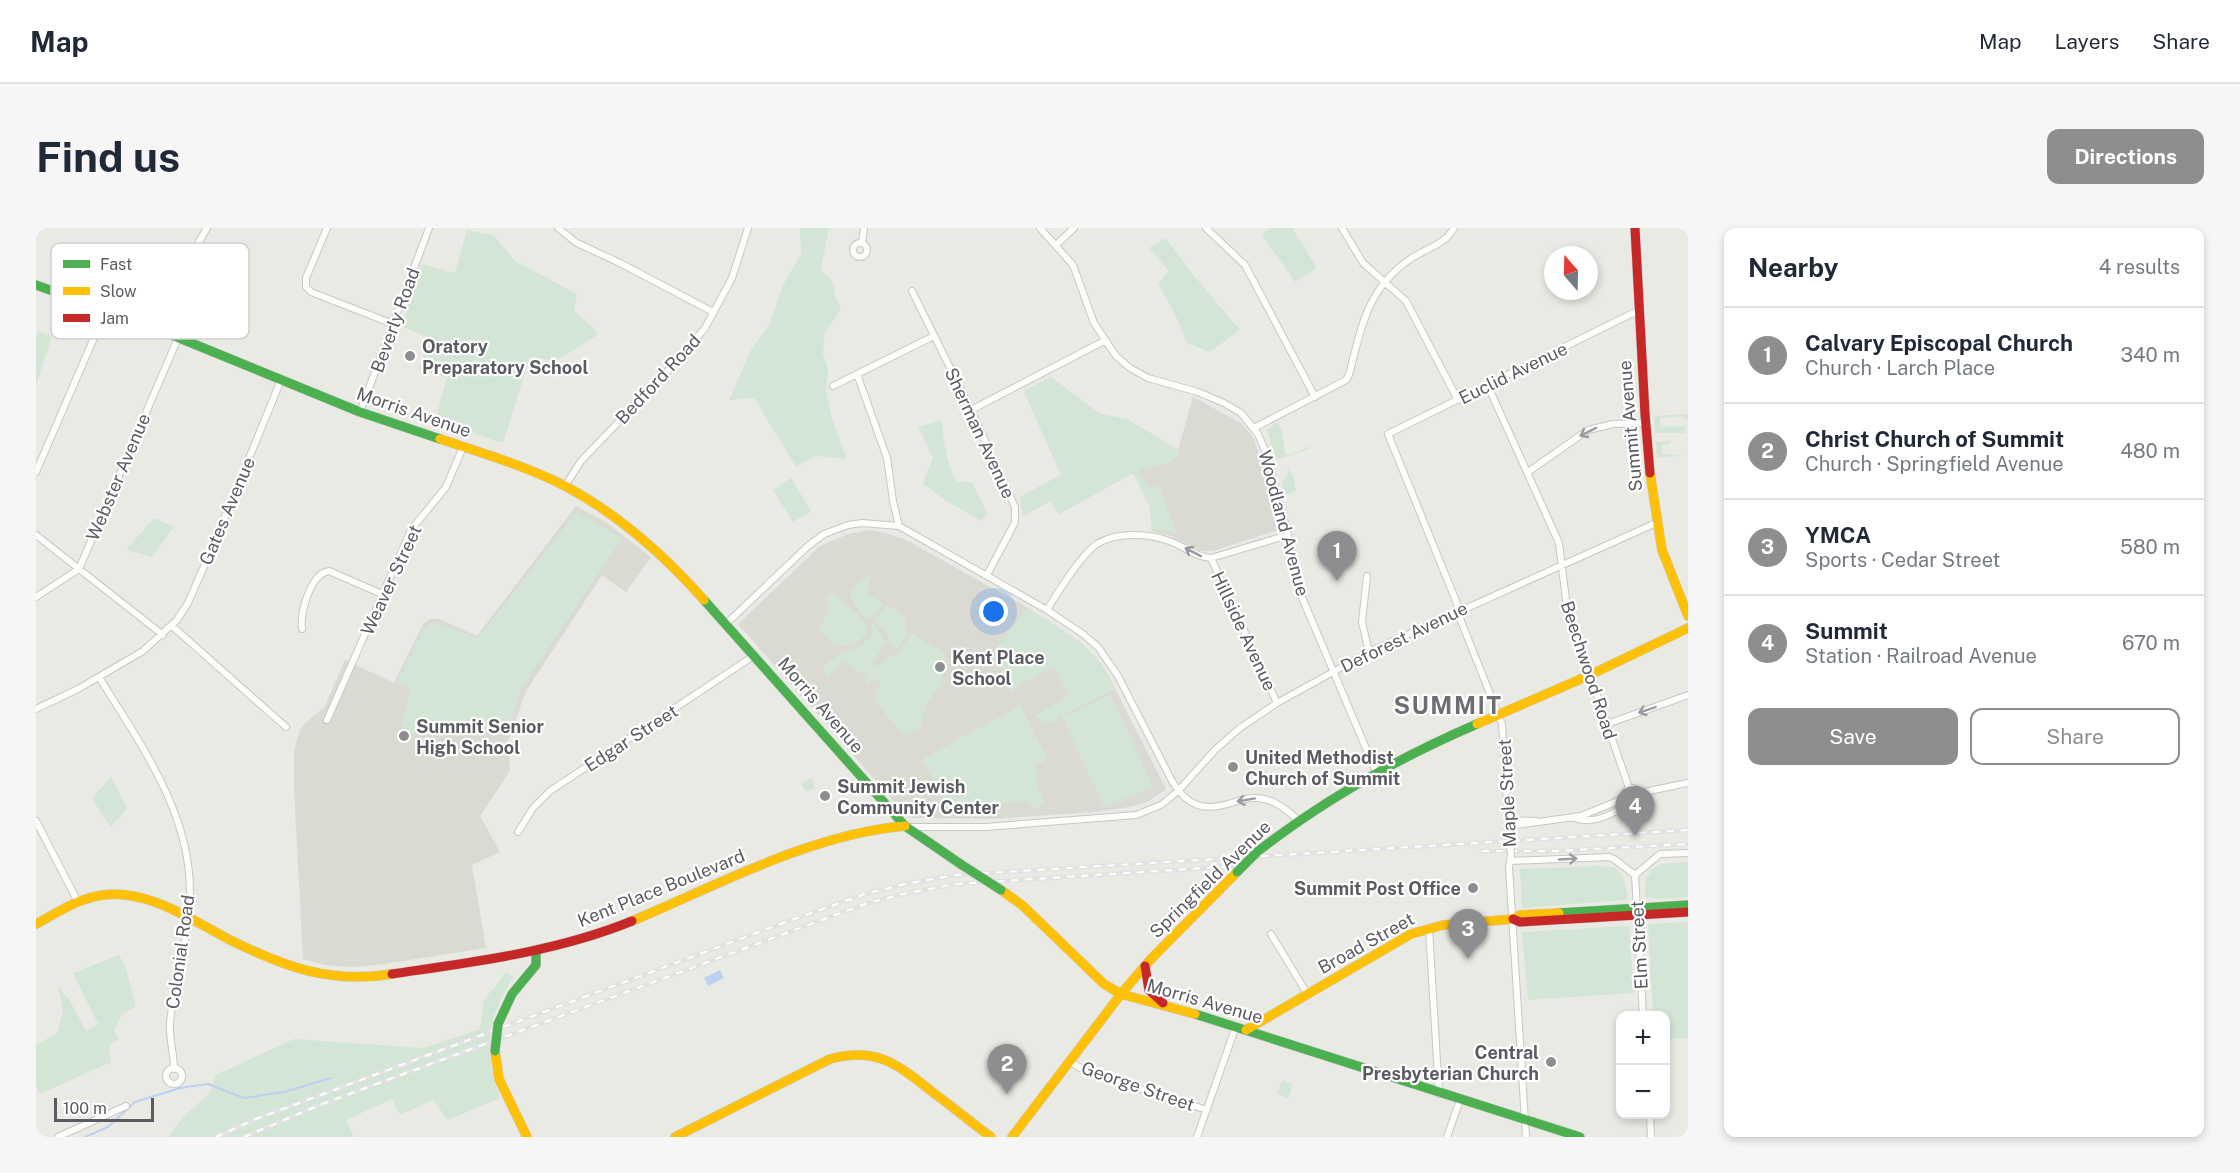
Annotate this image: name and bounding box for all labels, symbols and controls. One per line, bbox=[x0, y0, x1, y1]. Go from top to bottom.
text: Map bbox=[30, 25, 89, 58]
text: Map bbox=[1979, 29, 2022, 54]
text: Layers bbox=[2055, 29, 2119, 54]
text: Share bbox=[2152, 29, 2210, 54]
button: Directions bbox=[2047, 129, 2204, 184]
text: Find us bbox=[36, 132, 180, 181]
legend bbox=[51, 243, 249, 339]
north arrow bbox=[1544, 246, 1598, 300]
text: Nearby bbox=[1748, 252, 1838, 283]
text: Fast bbox=[100, 255, 132, 274]
text: 4 results bbox=[2099, 255, 2180, 279]
street label: Beverly Road bbox=[366, 265, 424, 375]
text: Slow bbox=[100, 282, 137, 301]
text: Jam bbox=[100, 309, 129, 328]
street label: Bedford Road bbox=[611, 330, 705, 428]
text: Calvary Episcopal Church bbox=[1805, 330, 2073, 356]
place label: Oratory Preparatory School bbox=[422, 336, 588, 378]
street label: Euclid Avenue bbox=[1455, 338, 1571, 408]
text: 1 bbox=[1763, 343, 1772, 367]
text: 340 m bbox=[2120, 343, 2180, 367]
marker: Oratory Preparatory School bbox=[403, 349, 417, 363]
text: Church · Larch Place bbox=[1805, 356, 1995, 380]
street label: Summit Avenue bbox=[1614, 360, 1646, 492]
street label: Sherman Avenue bbox=[941, 364, 1019, 502]
street label: Morris Avenue bbox=[354, 383, 474, 441]
street label: Webster Avenue bbox=[82, 410, 154, 544]
one-way arrow bbox=[1579, 426, 1597, 438]
text: Christ Church of Summit bbox=[1805, 426, 2064, 452]
text: 2 bbox=[1761, 439, 1774, 463]
text: 480 m bbox=[2120, 439, 2180, 463]
street label: Woodland Avenue bbox=[1254, 448, 1314, 598]
text: Church · Springfield Avenue bbox=[1805, 452, 2064, 476]
street label: Gates Avenue bbox=[195, 454, 259, 568]
street label: Weaver Street bbox=[356, 522, 426, 638]
text: YMCA bbox=[1805, 522, 1871, 548]
pin: 1 bbox=[1318, 532, 1356, 581]
text: 3 bbox=[1761, 535, 1774, 559]
text: 580 m bbox=[2120, 535, 2180, 559]
one-way arrow bbox=[1184, 546, 1202, 557]
text: Sports · Cedar Street bbox=[1805, 548, 2000, 572]
street label: Hillside Avenue bbox=[1207, 568, 1281, 694]
your location bbox=[979, 597, 1008, 626]
street label: Deforest Avenue bbox=[1337, 597, 1471, 677]
street label: Beechwood Road bbox=[1557, 598, 1621, 742]
text: Summit bbox=[1805, 618, 1888, 644]
text: 4 bbox=[1761, 631, 1774, 655]
text: 670 m bbox=[2122, 631, 2180, 655]
text: Station · Railroad Avenue bbox=[1805, 644, 2037, 668]
place label: Kent Place School bbox=[952, 647, 1045, 689]
street label: Morris Avenue bbox=[774, 653, 868, 757]
marker: Kent Place School bbox=[933, 660, 947, 674]
district label: SUMMIT bbox=[1393, 691, 1503, 719]
street label: Edgar Street bbox=[581, 700, 681, 776]
one-way arrow bbox=[1638, 705, 1657, 716]
button: Save bbox=[1748, 708, 1958, 765]
button: Share bbox=[1970, 708, 2180, 765]
place label: Summit Senior High School bbox=[416, 716, 544, 758]
marker: Summit Senior High School bbox=[397, 729, 411, 743]
street label: Maple Street bbox=[1494, 738, 1520, 848]
place label: United Methodist Church of Summit bbox=[1245, 747, 1400, 789]
marker: United Methodist Church of Summit bbox=[1226, 760, 1240, 774]
place label: Summit Jewish Community Center bbox=[837, 776, 1000, 818]
pin: 4 bbox=[1616, 786, 1654, 836]
marker: Summit Jewish Community Center bbox=[818, 789, 832, 803]
one-way arrow bbox=[1237, 794, 1256, 805]
street label: Springfield Avenue bbox=[1145, 816, 1275, 942]
street label: Kent Place Boulevard bbox=[574, 845, 748, 931]
one-way arrow bbox=[1558, 854, 1578, 865]
place label: Summit Post Office bbox=[1294, 878, 1461, 899]
marker: Summit Post Office bbox=[1466, 881, 1480, 895]
street label: Colonial Road bbox=[162, 894, 198, 1010]
street label: Elm Street bbox=[1626, 900, 1652, 990]
street label: Broad Street bbox=[1314, 908, 1418, 978]
pin: 3 bbox=[1448, 910, 1488, 959]
street label: Morris Avenue bbox=[1145, 974, 1265, 1028]
map controls bbox=[1616, 1011, 1670, 1119]
button: + bbox=[1616, 1011, 1670, 1065]
place label: Central Presbyterian Church bbox=[1362, 1042, 1539, 1084]
pin: 2 bbox=[988, 1044, 1026, 1094]
marker: Central Presbyterian Church bbox=[1544, 1055, 1558, 1069]
street label: George Street bbox=[1079, 1057, 1197, 1115]
button: − bbox=[1616, 1065, 1670, 1119]
scale bar bbox=[54, 1095, 154, 1122]
text: 100 m bbox=[63, 1099, 107, 1118]

